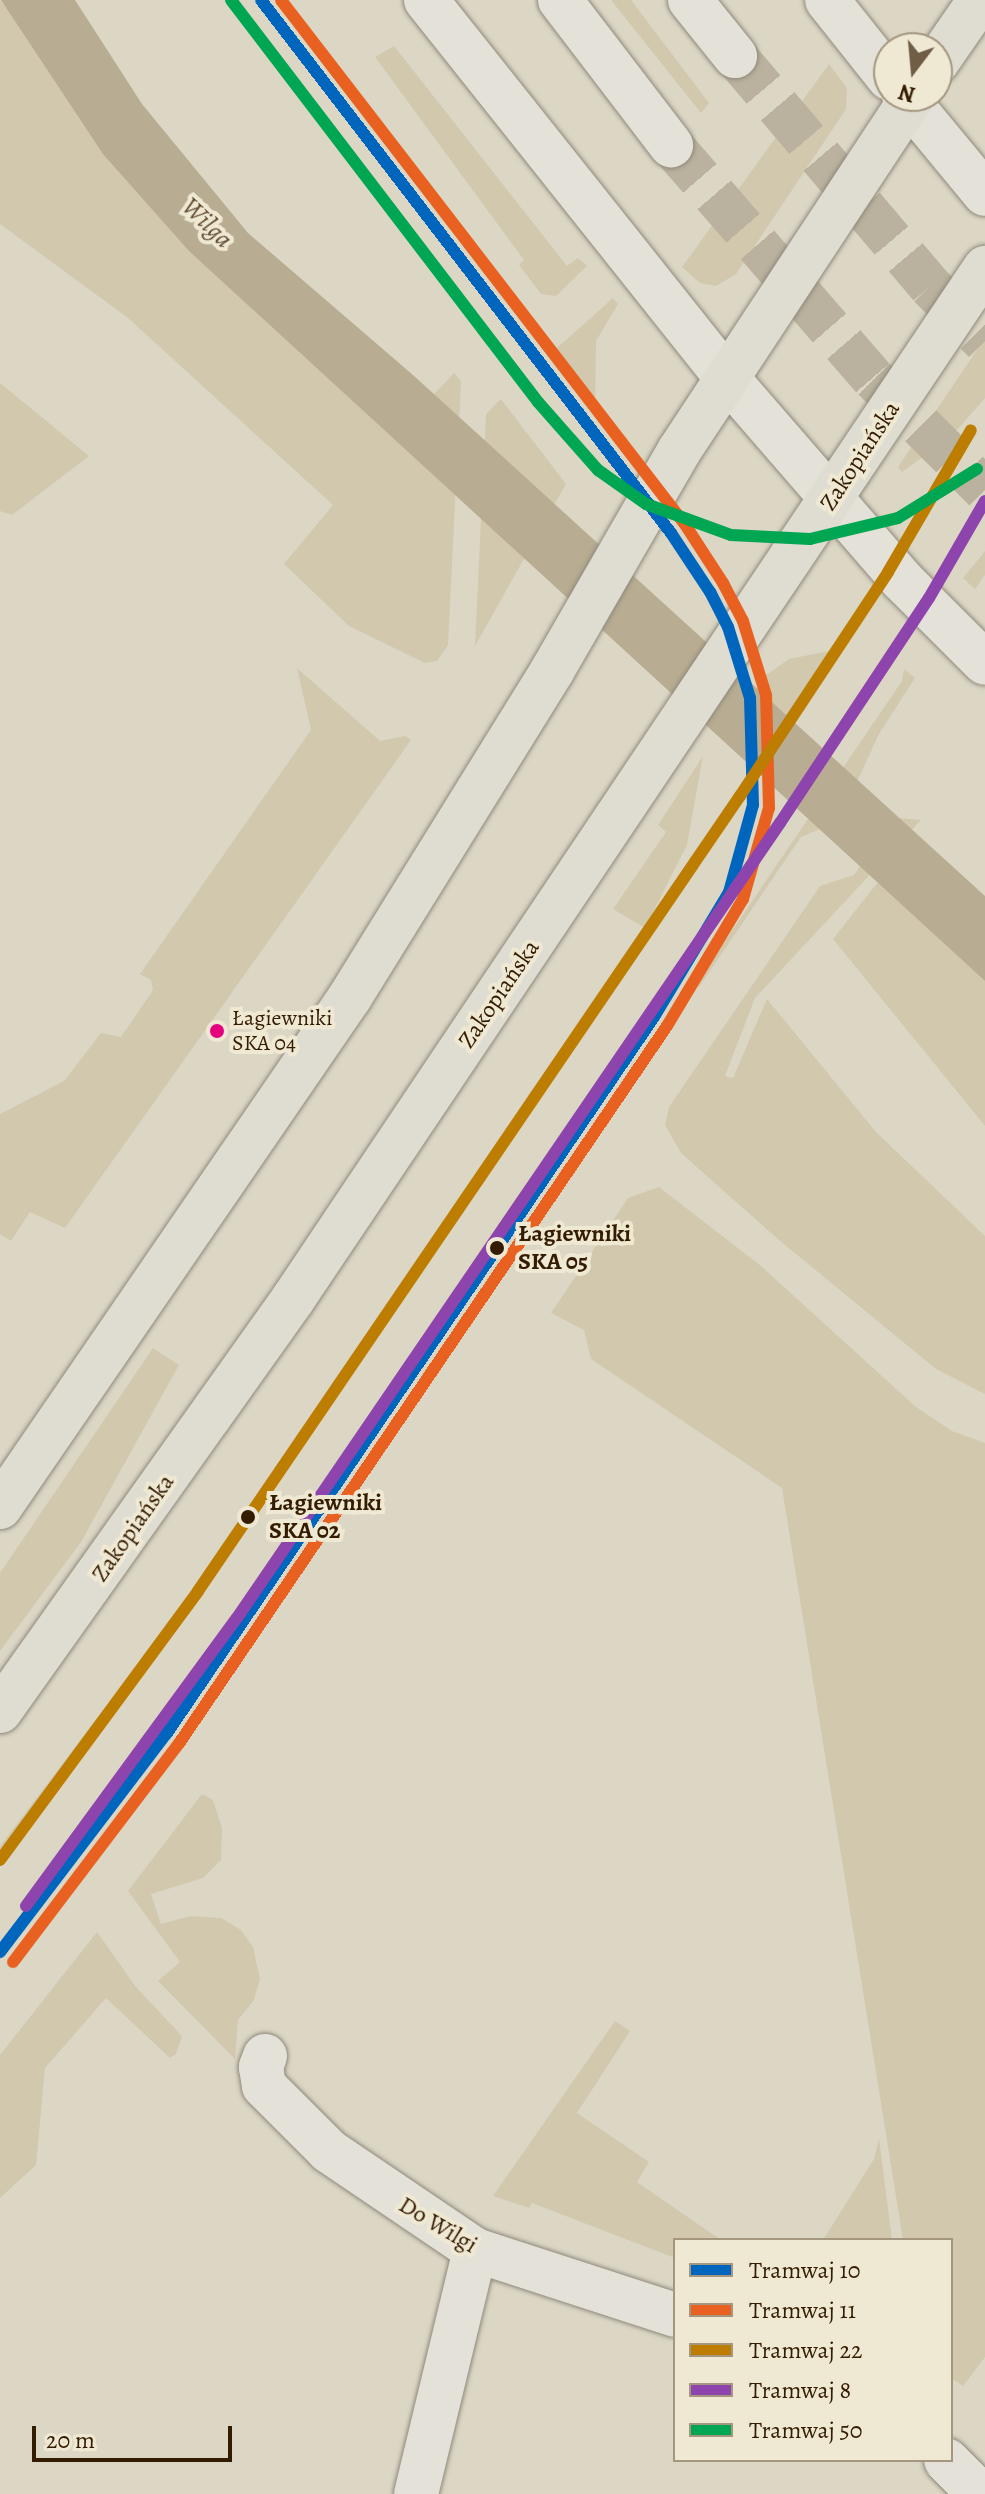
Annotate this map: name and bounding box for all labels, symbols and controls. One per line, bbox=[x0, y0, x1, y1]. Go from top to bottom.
north arrow bbox=[873, 32, 953, 112]
text: N bbox=[895, 77, 919, 110]
water label: Wilga bbox=[175, 191, 239, 255]
street label: Zakopiańska bbox=[814, 396, 906, 516]
street label: Zakopiańska bbox=[452, 934, 546, 1054]
place label: Łagiewniki SKA 04 bbox=[232, 1005, 332, 1056]
marker: Łagiewniki SKA 04 bbox=[209, 1023, 225, 1039]
place label: Łagiewniki SKA 05 bbox=[518, 1220, 631, 1276]
marker: Łagiewniki SKA 05 bbox=[483, 1234, 511, 1262]
street label: Zakopiańska bbox=[85, 1469, 181, 1587]
place label: Łagiewniki SKA 02 bbox=[269, 1489, 382, 1545]
marker: Łagiewniki SKA 02 bbox=[234, 1503, 262, 1531]
street label: Do Wilgi bbox=[394, 2190, 482, 2260]
legend bbox=[673, 2238, 953, 2462]
text: Tramwaj 10 bbox=[749, 2254, 861, 2286]
text: Tramwaj 11 bbox=[749, 2294, 856, 2326]
text: Tramwaj 22 bbox=[749, 2334, 862, 2366]
text: Tramwaj 8 bbox=[749, 2374, 851, 2406]
scale bar bbox=[36, 2410, 236, 2460]
text: Tramwaj 50 bbox=[749, 2414, 863, 2446]
text: 20 m bbox=[46, 2424, 95, 2456]

